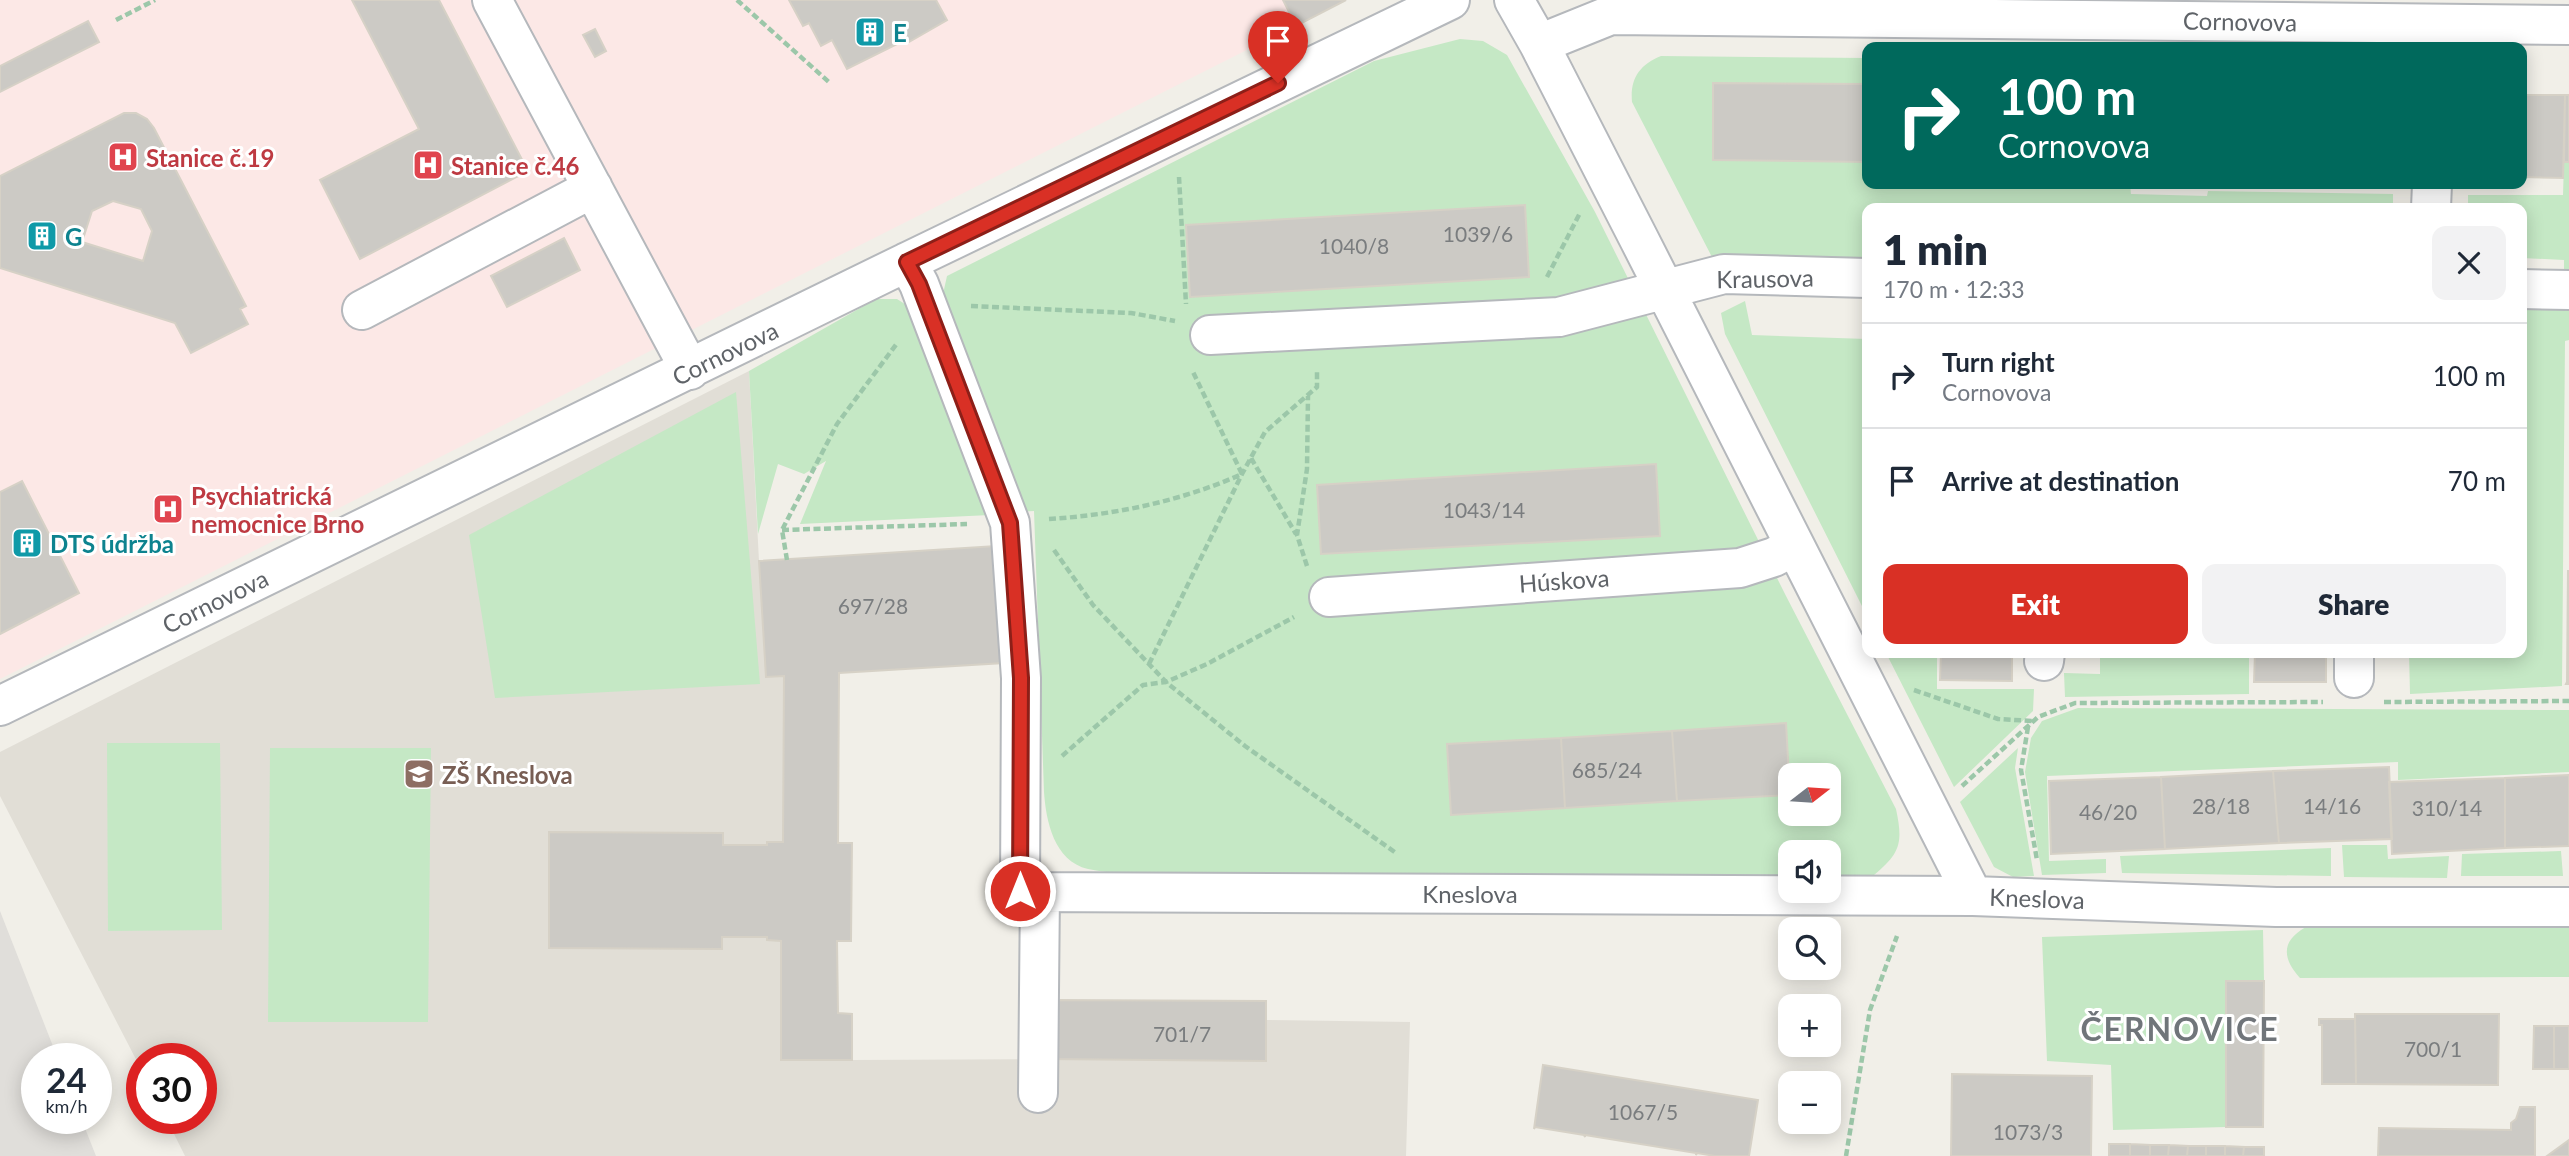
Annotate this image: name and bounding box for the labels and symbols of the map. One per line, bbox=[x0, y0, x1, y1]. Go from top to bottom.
street label: Cornovova bbox=[2183, 6, 2297, 36]
pin bbox=[1248, 11, 1308, 83]
building icon: E bbox=[853, 15, 887, 49]
place label: E bbox=[893, 18, 907, 47]
hospital icon: Stanice č.19 bbox=[106, 140, 140, 174]
place label: Stanice č.19 bbox=[146, 143, 275, 172]
hospital icon: Stanice č.46 bbox=[411, 148, 445, 182]
place label: Stanice č.46 bbox=[451, 151, 580, 180]
building icon: G bbox=[25, 219, 59, 253]
house number: 1039/6 bbox=[1443, 221, 1513, 246]
place label: G bbox=[65, 222, 82, 251]
house number: 1040/8 bbox=[1319, 233, 1389, 258]
street label: Krausova bbox=[1716, 263, 1814, 293]
street label: Cornovova bbox=[667, 315, 783, 391]
place label: Psychiatrická nemocnice Brno bbox=[191, 481, 364, 538]
hospital icon: Psychiatrická nemocnice Brno bbox=[151, 492, 185, 526]
house number: 1043/14 bbox=[1443, 497, 1525, 522]
building icon: DTS údržba bbox=[10, 526, 44, 560]
place label: DTS údržba bbox=[50, 529, 174, 558]
street label: Húskova bbox=[1518, 562, 1610, 598]
street label: Cornovova bbox=[157, 563, 273, 639]
house number: 697/28 bbox=[838, 593, 908, 618]
school or university icon: ZŠ Kneslova bbox=[402, 757, 436, 791]
house number: 685/24 bbox=[1572, 757, 1642, 782]
place label: ZŠ Kneslova bbox=[442, 760, 573, 789]
north arrow bbox=[1778, 763, 1841, 826]
house number: 28/18 bbox=[2192, 793, 2250, 818]
house number: 14/16 bbox=[2303, 793, 2361, 818]
house number: 310/14 bbox=[2412, 795, 2482, 820]
house number: 46/20 bbox=[2079, 799, 2137, 824]
position arrow bbox=[983, 854, 1057, 928]
street label: Kneslova bbox=[1422, 879, 1518, 908]
street label: Kneslova bbox=[1989, 882, 2085, 914]
district label: ČERNOVICE bbox=[2080, 1009, 2280, 1048]
house number: 701/7 bbox=[1153, 1021, 1211, 1046]
house number: 700/1 bbox=[2404, 1036, 2462, 1061]
speed limit sign: 30 bbox=[126, 1043, 217, 1134]
house number: 1067/5 bbox=[1608, 1099, 1678, 1124]
house number: 1073/3 bbox=[1993, 1119, 2063, 1144]

